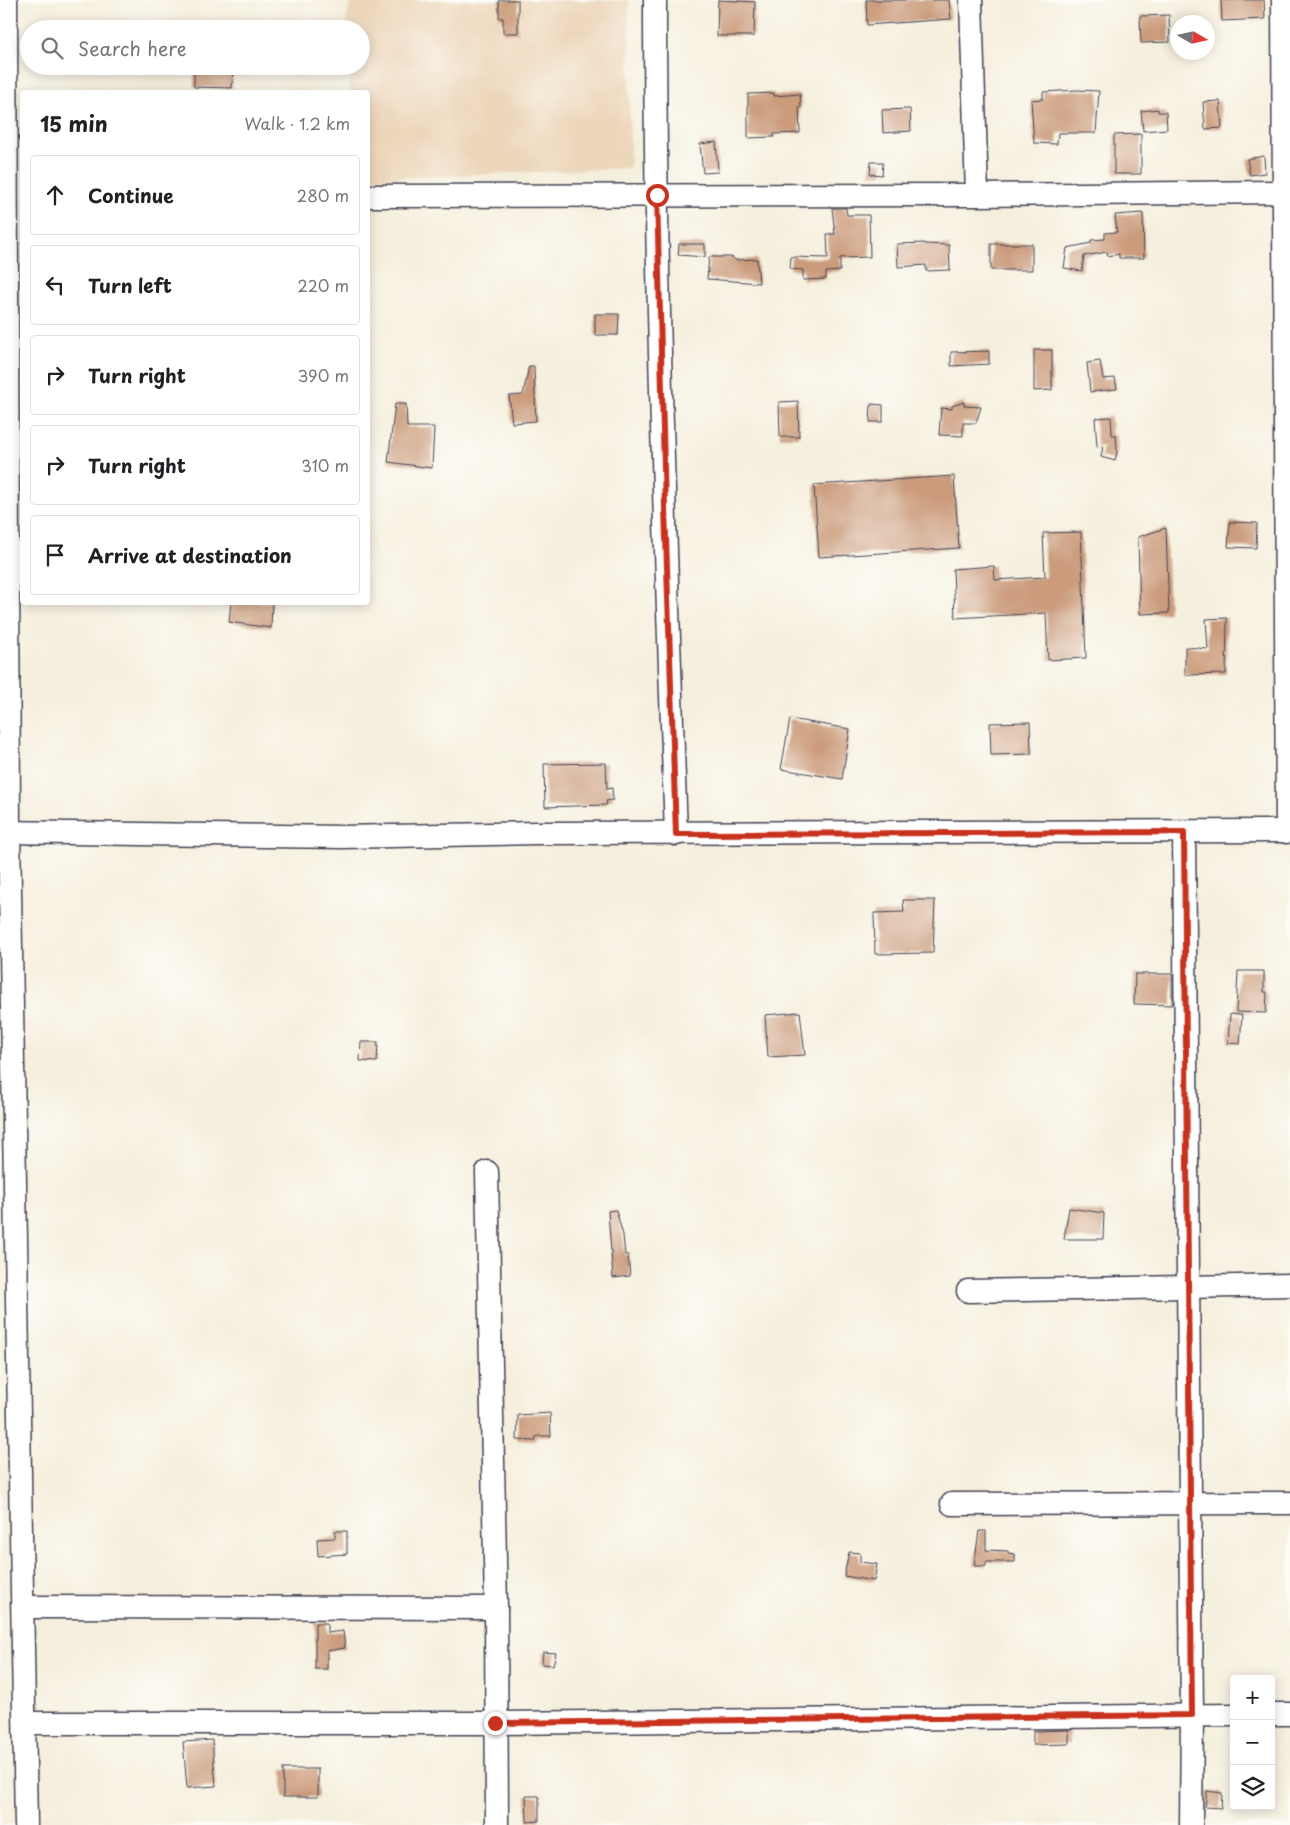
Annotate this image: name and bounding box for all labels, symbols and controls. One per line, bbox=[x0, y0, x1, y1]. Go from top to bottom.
north arrow bbox=[1170, 15, 1215, 60]
search box bbox=[20, 20, 370, 75]
icon: search bbox=[38, 34, 66, 62]
text: Search here bbox=[78, 34, 187, 62]
text: 15 min bbox=[40, 107, 108, 139]
text: Walk · 1.2 km bbox=[245, 111, 350, 135]
icon: ahead bbox=[41, 181, 69, 209]
text: Continue bbox=[88, 181, 174, 209]
text: 280 m bbox=[297, 183, 349, 207]
route start bbox=[646, 184, 669, 207]
icon: left bbox=[41, 271, 69, 299]
text: Turn left bbox=[88, 271, 172, 299]
text: 220 m bbox=[298, 273, 349, 297]
icon: right bbox=[41, 361, 69, 389]
text: Turn right bbox=[88, 361, 186, 389]
text: 390 m bbox=[298, 363, 349, 387]
icon: right bbox=[41, 451, 69, 479]
text: Turn right bbox=[88, 451, 186, 479]
text: 310 m bbox=[301, 453, 349, 477]
icon: arrive bbox=[41, 541, 69, 569]
text: Arrive at destination bbox=[88, 541, 292, 569]
map controls bbox=[1230, 1675, 1275, 1810]
button: + bbox=[1230, 1675, 1275, 1720]
route end bbox=[484, 1712, 507, 1735]
button: − bbox=[1230, 1720, 1275, 1765]
button: layers bbox=[1230, 1765, 1275, 1810]

